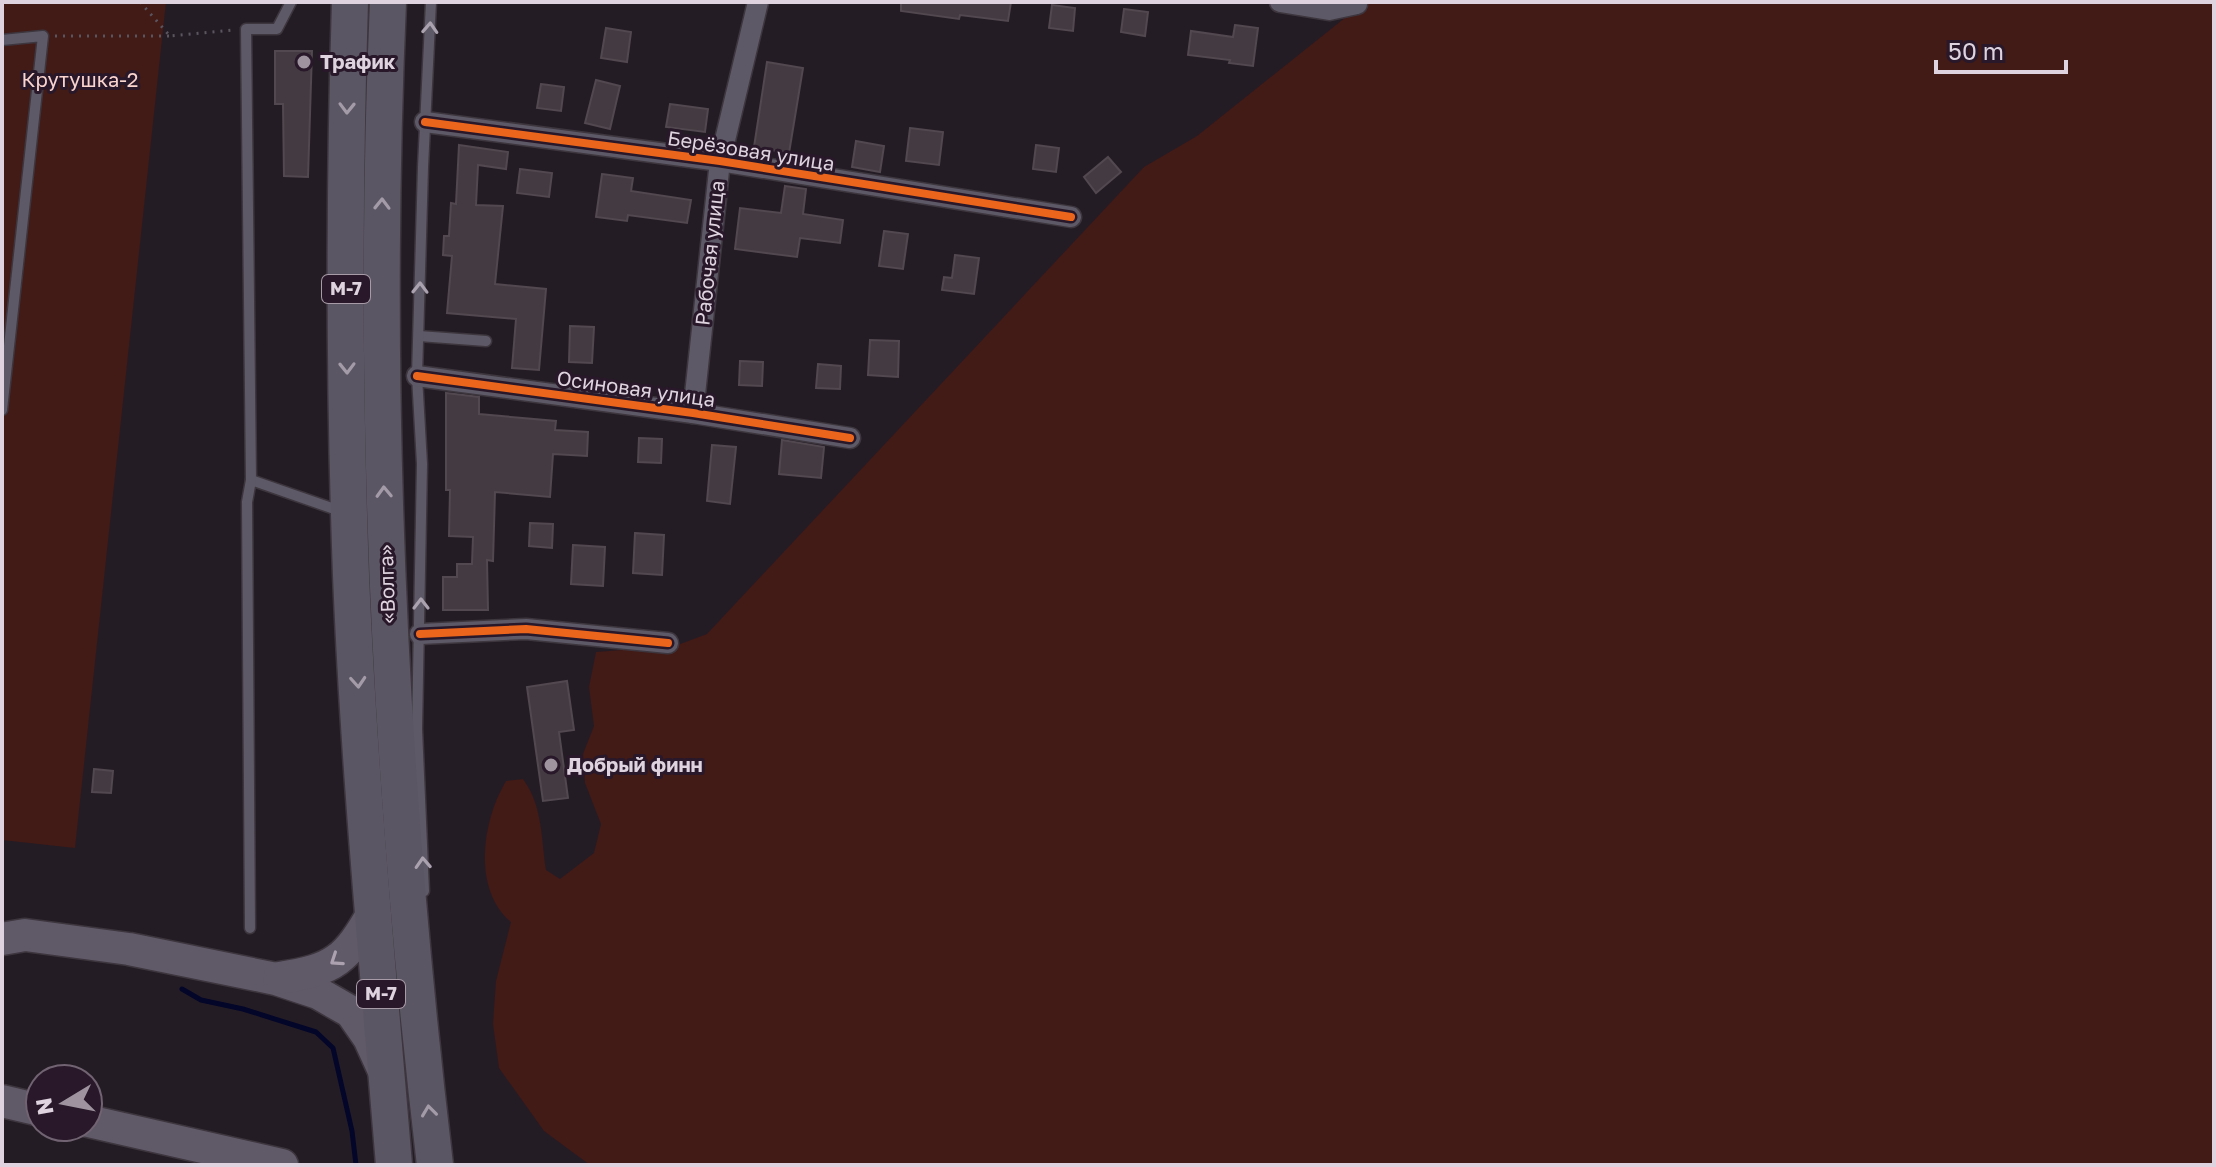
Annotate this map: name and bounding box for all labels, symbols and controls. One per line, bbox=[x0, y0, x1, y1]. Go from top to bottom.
one-way arrow bbox=[421, 21, 438, 34]
scale bar bbox=[1936, 24, 2066, 74]
text: 50 m bbox=[1948, 36, 2004, 65]
place label: Трафик bbox=[320, 49, 396, 73]
marker: Трафик bbox=[295, 53, 313, 71]
park label: Крутушка-2 bbox=[22, 67, 138, 91]
one-way arrow bbox=[338, 102, 356, 115]
street label: Берёзовая улица bbox=[666, 125, 836, 175]
street label: Рабочая улица bbox=[689, 179, 729, 327]
one-way arrow bbox=[373, 197, 391, 210]
road number: М-7 bbox=[322, 275, 370, 303]
one-way arrow bbox=[412, 281, 429, 294]
one-way arrow bbox=[338, 362, 356, 375]
street label: Осиновая улица bbox=[555, 365, 717, 411]
one-way arrow bbox=[375, 485, 392, 498]
street label: «Волга» bbox=[373, 544, 399, 624]
one-way arrow bbox=[412, 597, 430, 610]
one-way arrow bbox=[349, 676, 366, 689]
place label: Добрый финн bbox=[567, 752, 703, 776]
marker: Добрый финн bbox=[542, 756, 560, 774]
one-way arrow bbox=[415, 856, 432, 869]
one-way arrow bbox=[330, 950, 344, 965]
road number: М-7 bbox=[357, 980, 405, 1008]
north arrow bbox=[24, 1063, 104, 1143]
text: N bbox=[29, 1096, 59, 1117]
one-way arrow bbox=[420, 1105, 437, 1118]

